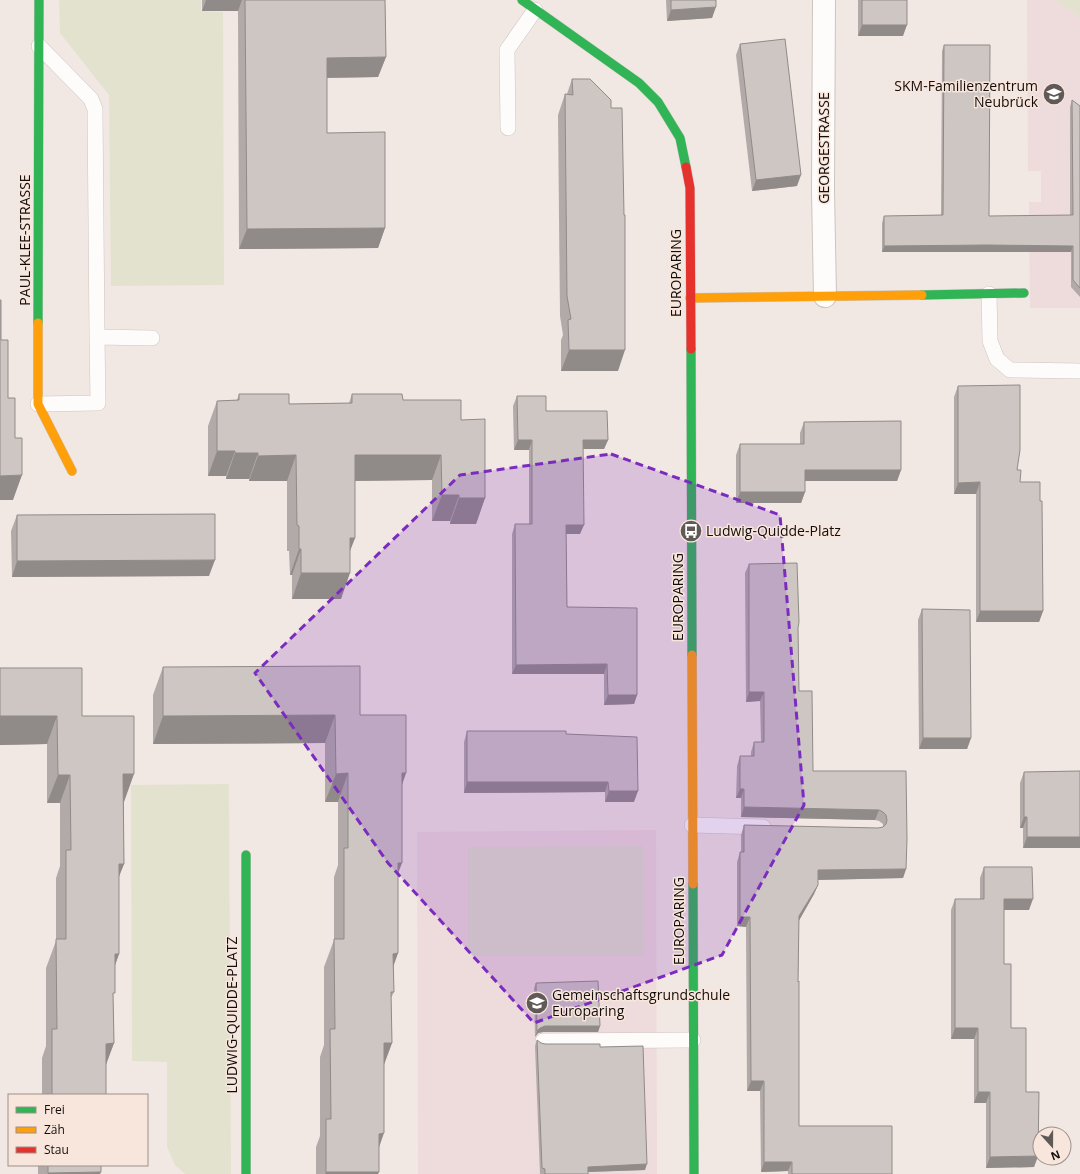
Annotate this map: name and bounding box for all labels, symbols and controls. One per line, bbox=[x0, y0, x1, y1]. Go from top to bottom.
place label: SKM-Familienzentrum Neubrück bbox=[894, 76, 1039, 111]
school or university icon: SKM-Familienzentrum Neubrück bbox=[1041, 81, 1067, 107]
street label: GEORGESTRASSE bbox=[814, 92, 833, 204]
street label: PAUL-KLEE-STRASSE bbox=[15, 174, 34, 306]
street label: EUROPARING bbox=[666, 229, 685, 317]
bus stop icon: Ludwig-Quidde-Platz bbox=[678, 518, 704, 544]
place label: Ludwig-Quidde-Platz bbox=[706, 521, 841, 540]
street label: EUROPARING bbox=[668, 553, 687, 641]
street label: EUROPARING bbox=[669, 877, 688, 965]
street label: LUDWIG-QUIDDE-PLATZ bbox=[222, 936, 241, 1094]
place label: Gemeinschaftsgrundschule Europaring bbox=[552, 985, 730, 1020]
school or university icon: Gemeinschaftsgrundschule Europaring bbox=[524, 990, 550, 1016]
legend bbox=[8, 1094, 148, 1166]
text: Frei bbox=[44, 1101, 65, 1118]
text: Zäh bbox=[44, 1121, 65, 1138]
north arrow bbox=[1032, 1126, 1072, 1166]
text: Stau bbox=[44, 1141, 69, 1158]
text: N bbox=[1049, 1147, 1063, 1164]

